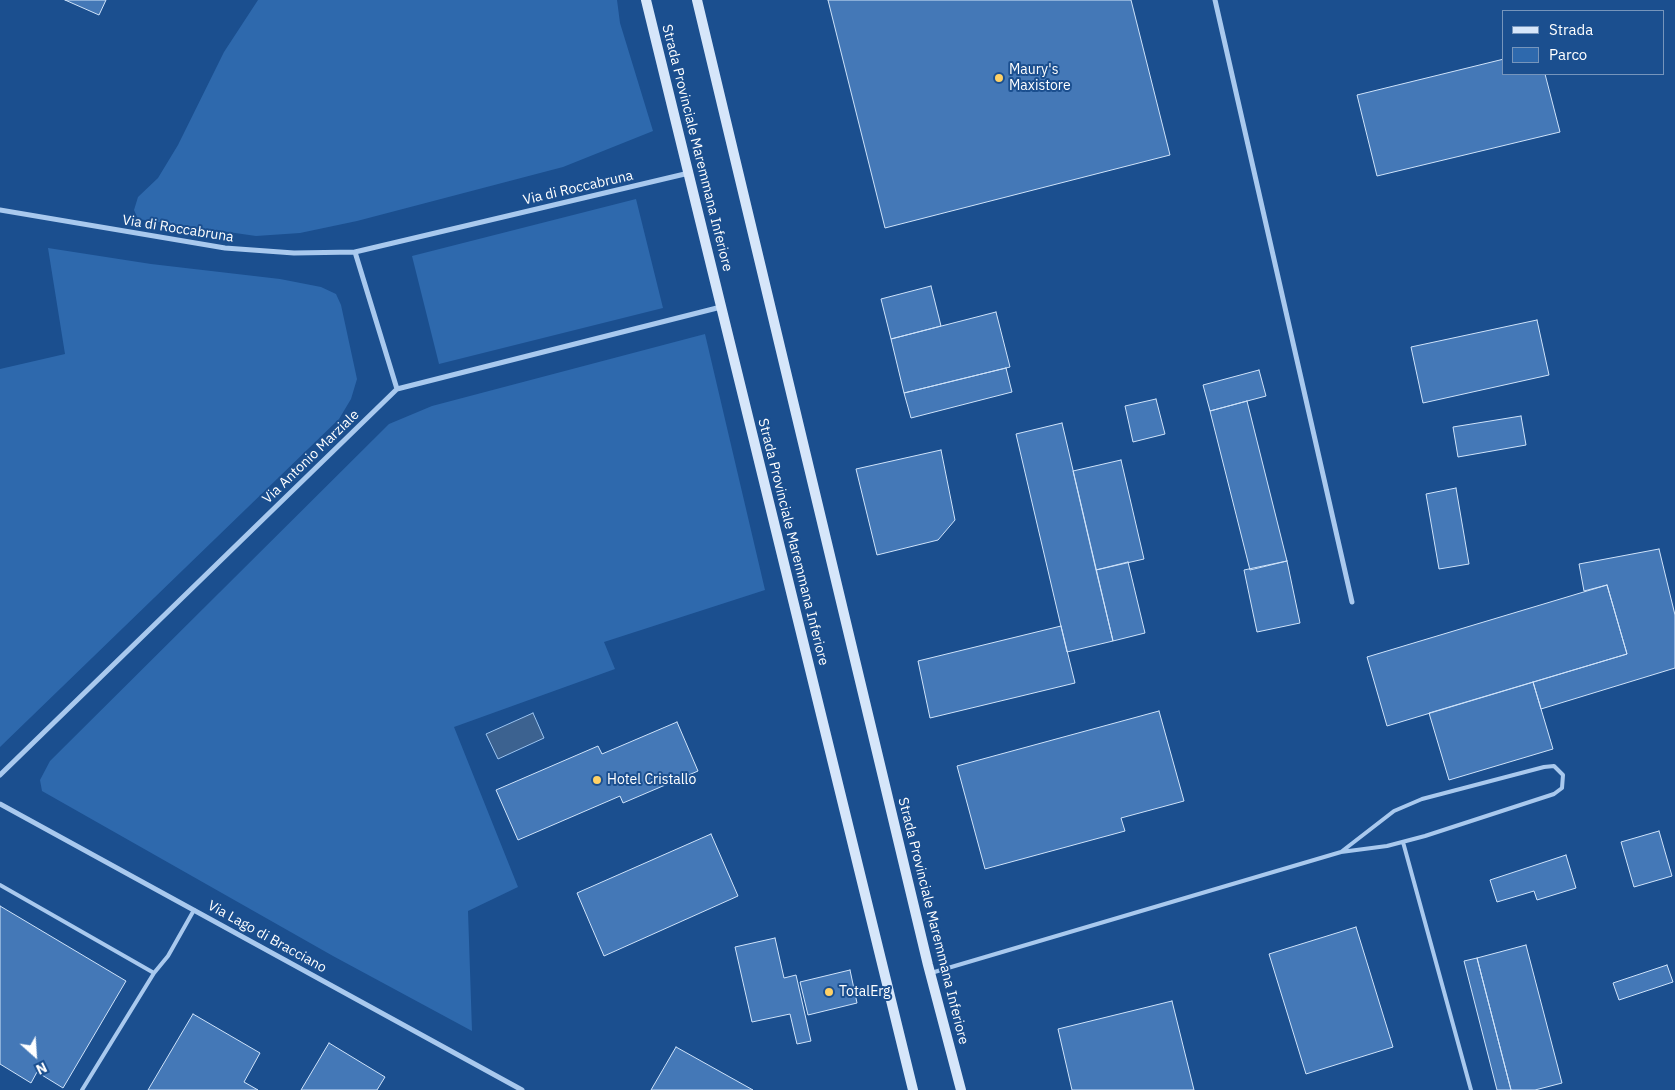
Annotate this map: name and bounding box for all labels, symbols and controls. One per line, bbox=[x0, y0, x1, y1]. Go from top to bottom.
legend bbox=[1502, 10, 1665, 75]
text: Strada bbox=[1549, 20, 1593, 39]
street label: Strada Provinciale Maremmana Inferiore bbox=[658, 23, 736, 273]
text: Parco bbox=[1549, 45, 1587, 64]
place label: Maury's Maxistore bbox=[1009, 62, 1071, 94]
marker: Maury's Maxistore bbox=[993, 72, 1005, 84]
street label: Via di Roccabruna bbox=[521, 167, 635, 209]
street label: Via di Roccabruna bbox=[121, 212, 235, 246]
street label: Via Antonio Marziale bbox=[259, 407, 363, 507]
street label: Strada Provinciale Maremmana Inferiore bbox=[754, 417, 832, 667]
place label: Hotel Cristallo bbox=[607, 772, 696, 788]
marker: Hotel Cristallo bbox=[591, 774, 603, 786]
street label: Strada Provinciale Maremmana Inferiore bbox=[894, 796, 972, 1046]
street label: Via Lago di Bracciano bbox=[205, 897, 329, 977]
place label: TotalErg bbox=[839, 984, 891, 1000]
marker: TotalErg bbox=[823, 986, 835, 998]
north arrow bbox=[10, 1030, 60, 1080]
text: N bbox=[33, 1058, 50, 1079]

